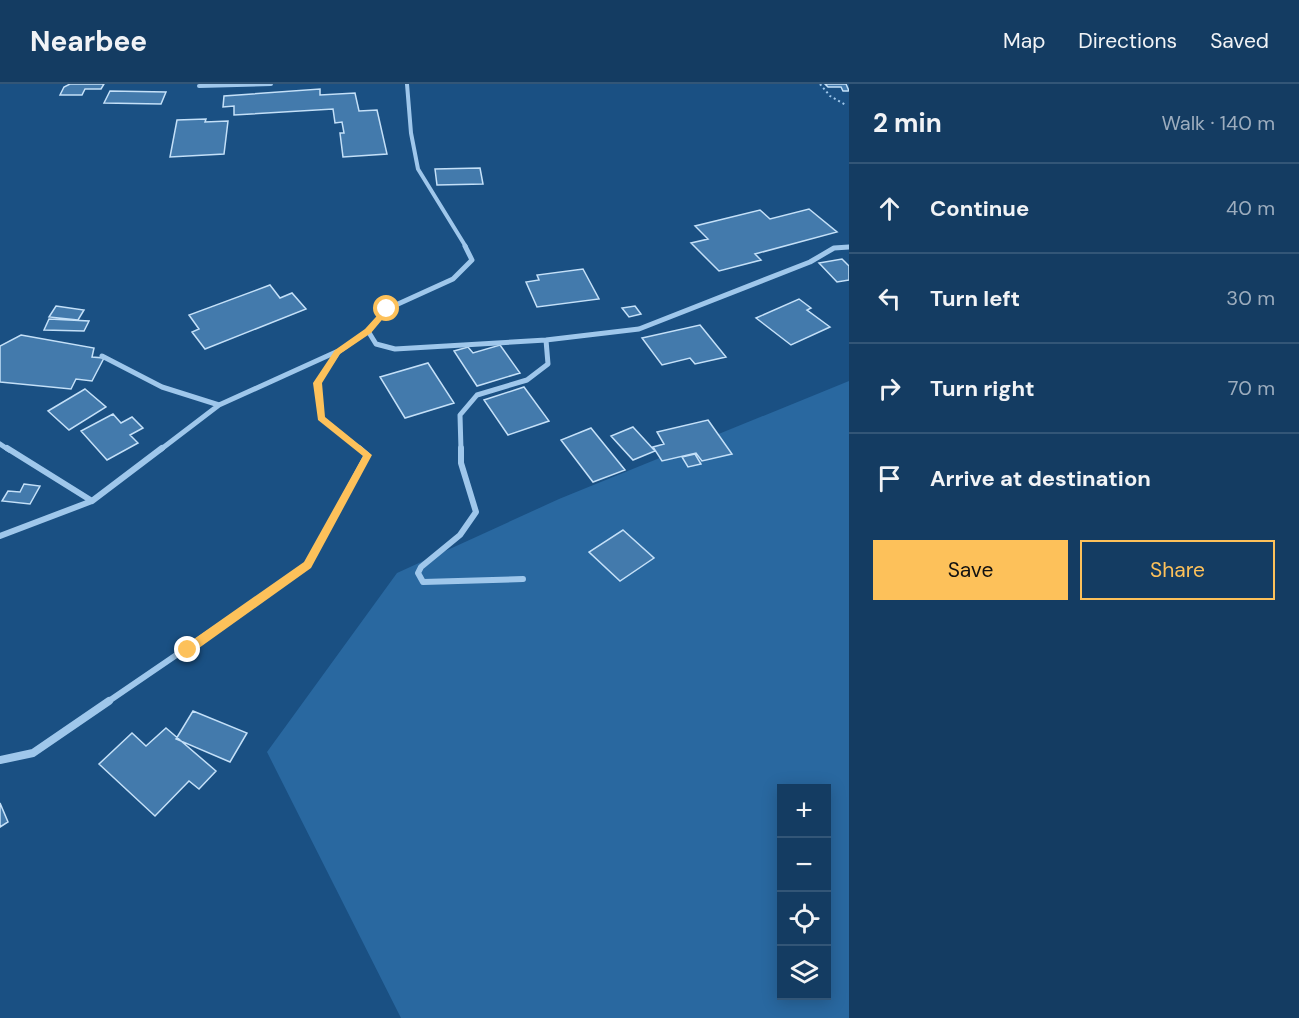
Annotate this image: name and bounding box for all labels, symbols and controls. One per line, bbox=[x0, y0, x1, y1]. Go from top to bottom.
text: Nearbee bbox=[30, 23, 147, 60]
text: Map bbox=[1003, 27, 1045, 55]
text: Directions bbox=[1078, 27, 1177, 55]
text: Saved bbox=[1210, 27, 1269, 55]
text: 2 min bbox=[873, 106, 942, 140]
text: Walk · 140 m bbox=[1161, 110, 1275, 136]
icon: ahead bbox=[873, 192, 906, 225]
text: Continue bbox=[930, 194, 1029, 223]
text: 40 m bbox=[1226, 195, 1275, 221]
icon: left bbox=[873, 282, 906, 315]
text: Turn left bbox=[930, 284, 1020, 313]
text: 30 m bbox=[1226, 285, 1275, 311]
route start bbox=[373, 295, 399, 321]
icon: right bbox=[873, 372, 906, 405]
text: Turn right bbox=[930, 374, 1035, 403]
text: 70 m bbox=[1228, 375, 1275, 401]
icon: arrive bbox=[873, 462, 906, 495]
text: Arrive at destination bbox=[930, 464, 1151, 493]
button: Save bbox=[873, 540, 1068, 600]
button: Share bbox=[1080, 540, 1275, 600]
route end bbox=[174, 636, 200, 662]
map controls bbox=[777, 784, 831, 1000]
button: + bbox=[777, 784, 831, 838]
button: − bbox=[777, 838, 831, 892]
button: locate bbox=[777, 892, 831, 946]
button: layers bbox=[777, 946, 831, 1000]

